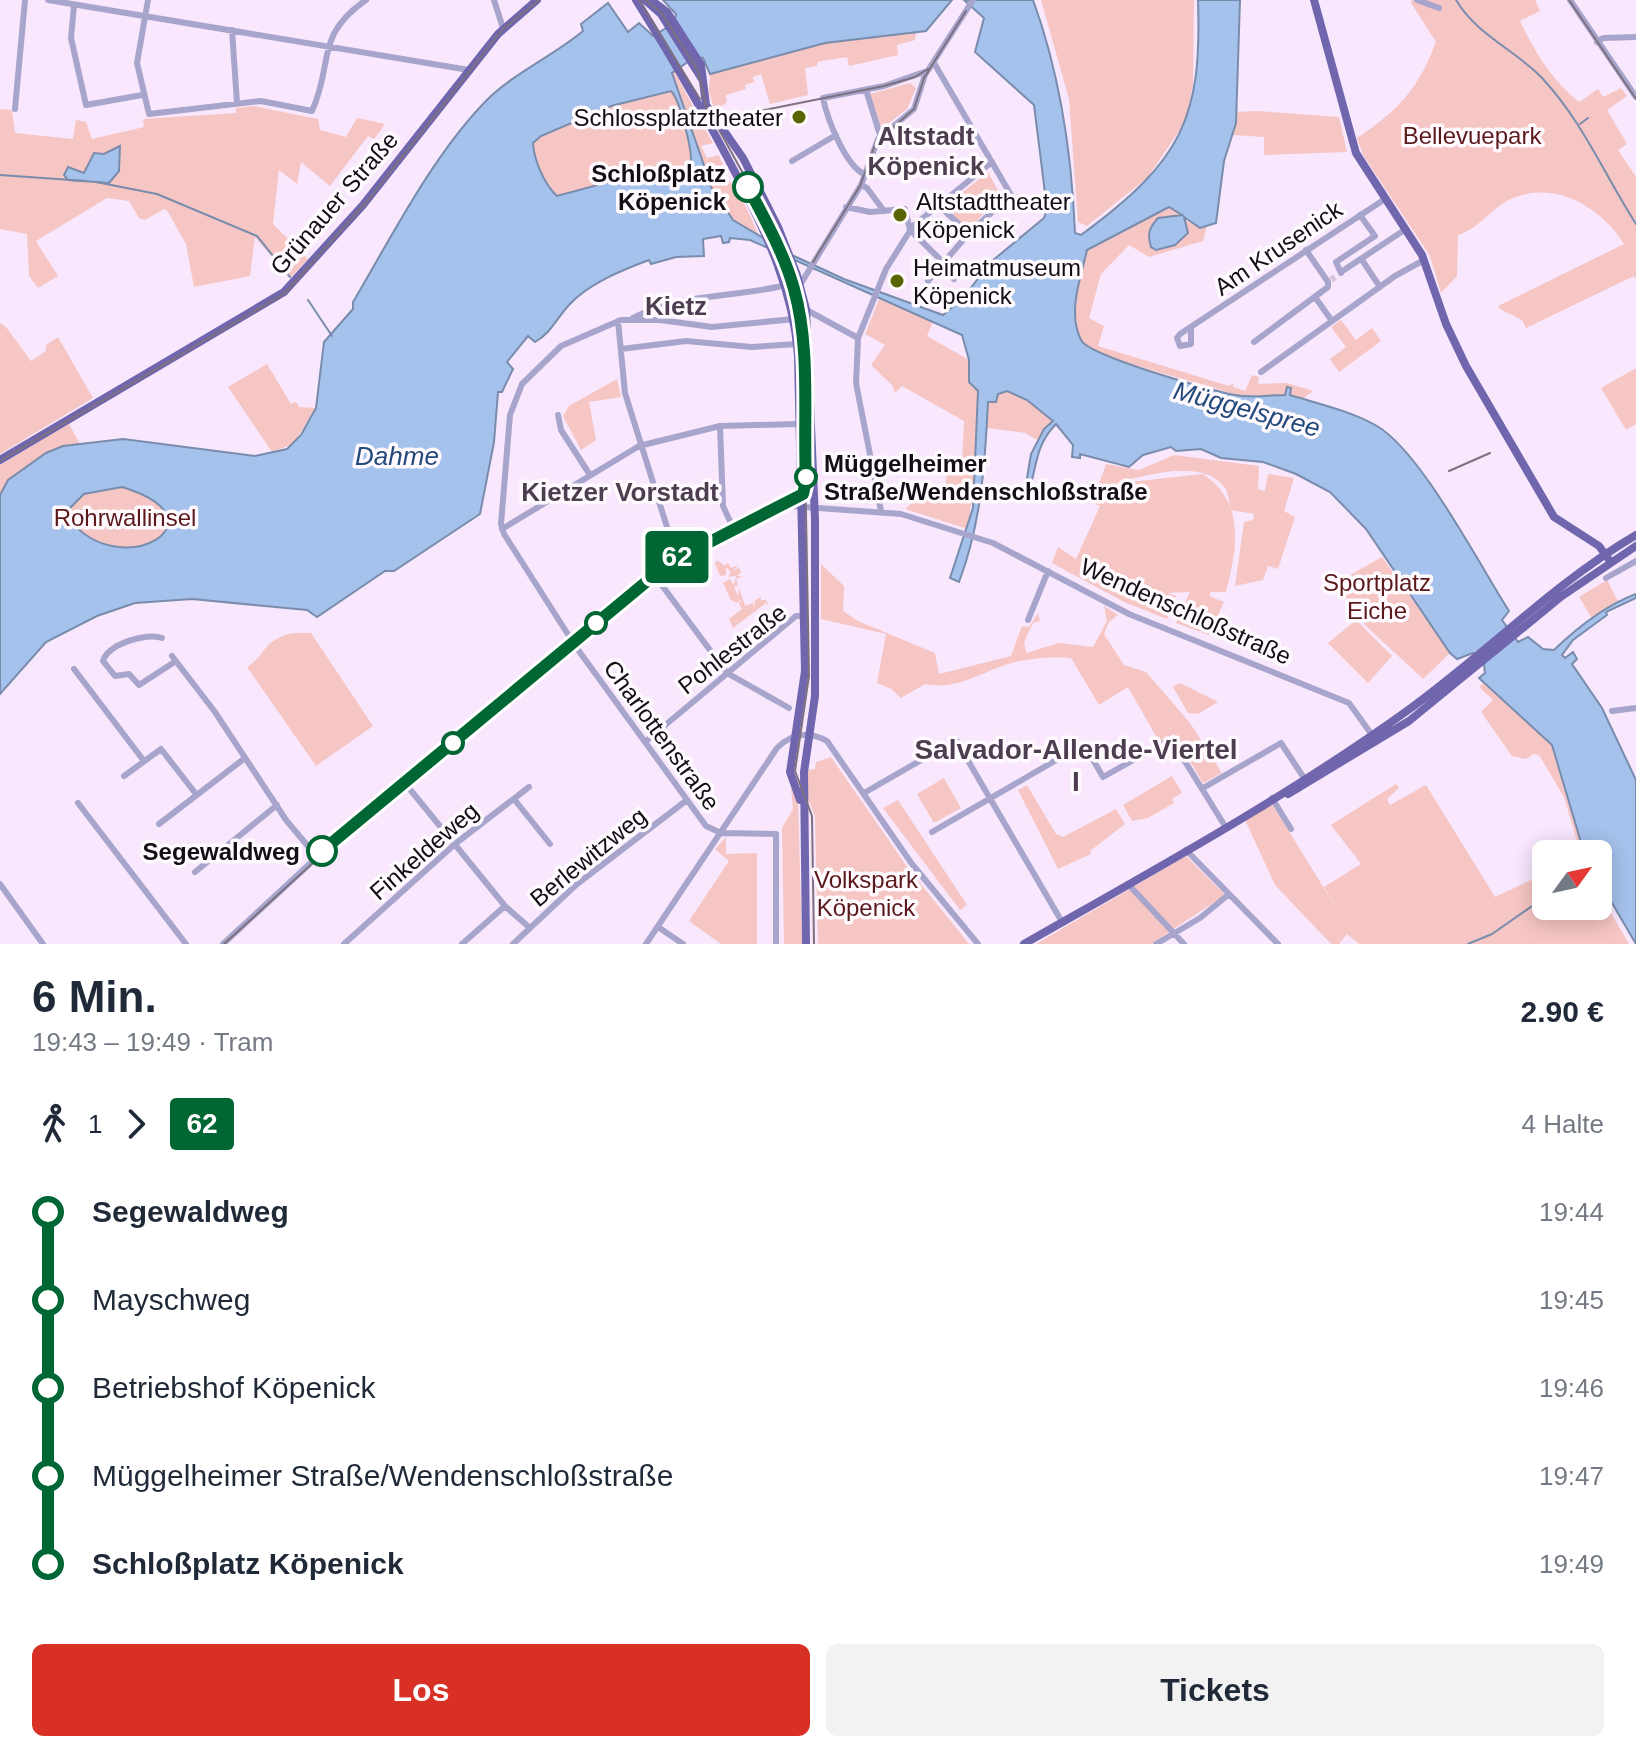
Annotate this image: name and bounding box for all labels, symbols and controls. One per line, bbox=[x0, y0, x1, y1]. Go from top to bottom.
place label: Schlossplatztheater bbox=[574, 104, 783, 131]
marker: Schlossplatztheater bbox=[790, 108, 808, 126]
district label: Altstadt Köpenick bbox=[867, 121, 985, 181]
park label: Bellevuepark bbox=[1403, 122, 1542, 149]
street label: Grünauer Straße bbox=[265, 126, 403, 280]
place label: Schloßplatz Köpenick bbox=[591, 160, 727, 215]
marker: Schloßplatz Köpenick bbox=[733, 172, 763, 202]
place label: Altstadttheater Köpenick bbox=[916, 188, 1071, 243]
street label: Am Krusenick bbox=[1209, 195, 1348, 301]
marker: Altstadttheater Köpenick bbox=[891, 206, 909, 224]
place label: Heimatmuseum Köpenick bbox=[913, 254, 1081, 309]
marker: Heimatmuseum Köpenick bbox=[888, 272, 906, 290]
district label: Kietz bbox=[645, 291, 707, 321]
water label: Müggelspree bbox=[1171, 375, 1323, 443]
water label: Dahme bbox=[355, 441, 439, 471]
place label: Müggelheimer Straße/Wendenschloßstraße bbox=[824, 450, 1148, 505]
marker: Müggelheimer Straße/Wendenschloßstraße bbox=[795, 466, 817, 488]
district label: Kietzer Vorstadt bbox=[521, 477, 719, 507]
park label: Rohrwallinsel bbox=[54, 504, 196, 531]
line badge: 62 bbox=[641, 531, 713, 583]
text: 62 bbox=[661, 541, 693, 572]
street label: Wendenschloßstraße bbox=[1077, 552, 1295, 670]
park label: Sportplatz Eiche bbox=[1323, 569, 1431, 624]
street label: Pohlestraße bbox=[673, 599, 791, 699]
unlabelled marker bbox=[585, 612, 607, 634]
street label: Charlottenstraße bbox=[599, 655, 725, 815]
unlabelled marker bbox=[442, 732, 464, 754]
district label: Salvador-Allende-Viertel I bbox=[914, 734, 1238, 797]
street label: Finkeldeweg bbox=[364, 797, 484, 905]
street label: Berlewitzweg bbox=[525, 802, 651, 912]
marker: Segewaldweg bbox=[307, 836, 337, 866]
place label: Segewaldweg bbox=[143, 838, 300, 865]
north arrow bbox=[1532, 840, 1612, 920]
map controls bbox=[1532, 840, 1612, 920]
park label: Volkspark Köpenick bbox=[814, 866, 919, 921]
text: 6 Min. bbox=[32, 972, 157, 1021]
text: 2.90 € bbox=[1521, 995, 1604, 1028]
text: 19:43 – 19:49 · Tram bbox=[32, 1027, 273, 1057]
icon: walk bbox=[32, 1102, 76, 1146]
icon: forward bbox=[114, 1102, 158, 1146]
text: 62 bbox=[186, 1108, 218, 1139]
text: 1 bbox=[88, 1109, 102, 1139]
text: 4 Halte bbox=[1522, 1109, 1604, 1139]
text: Segewaldweg bbox=[92, 1195, 289, 1228]
text: 19:44 bbox=[1539, 1197, 1604, 1227]
text: Mayschweg bbox=[92, 1283, 250, 1316]
text: 19:45 bbox=[1539, 1285, 1604, 1315]
text: Betriebshof Köpenick bbox=[92, 1371, 376, 1404]
text: 19:46 bbox=[1539, 1373, 1604, 1403]
text: Müggelheimer Straße/Wendenschloßstraße bbox=[92, 1459, 673, 1492]
text: 19:47 bbox=[1539, 1461, 1604, 1491]
text: Schloßplatz Köpenick bbox=[92, 1547, 404, 1580]
text: 19:49 bbox=[1539, 1549, 1604, 1579]
button: Los bbox=[32, 1644, 810, 1736]
button: Tickets bbox=[826, 1644, 1604, 1736]

